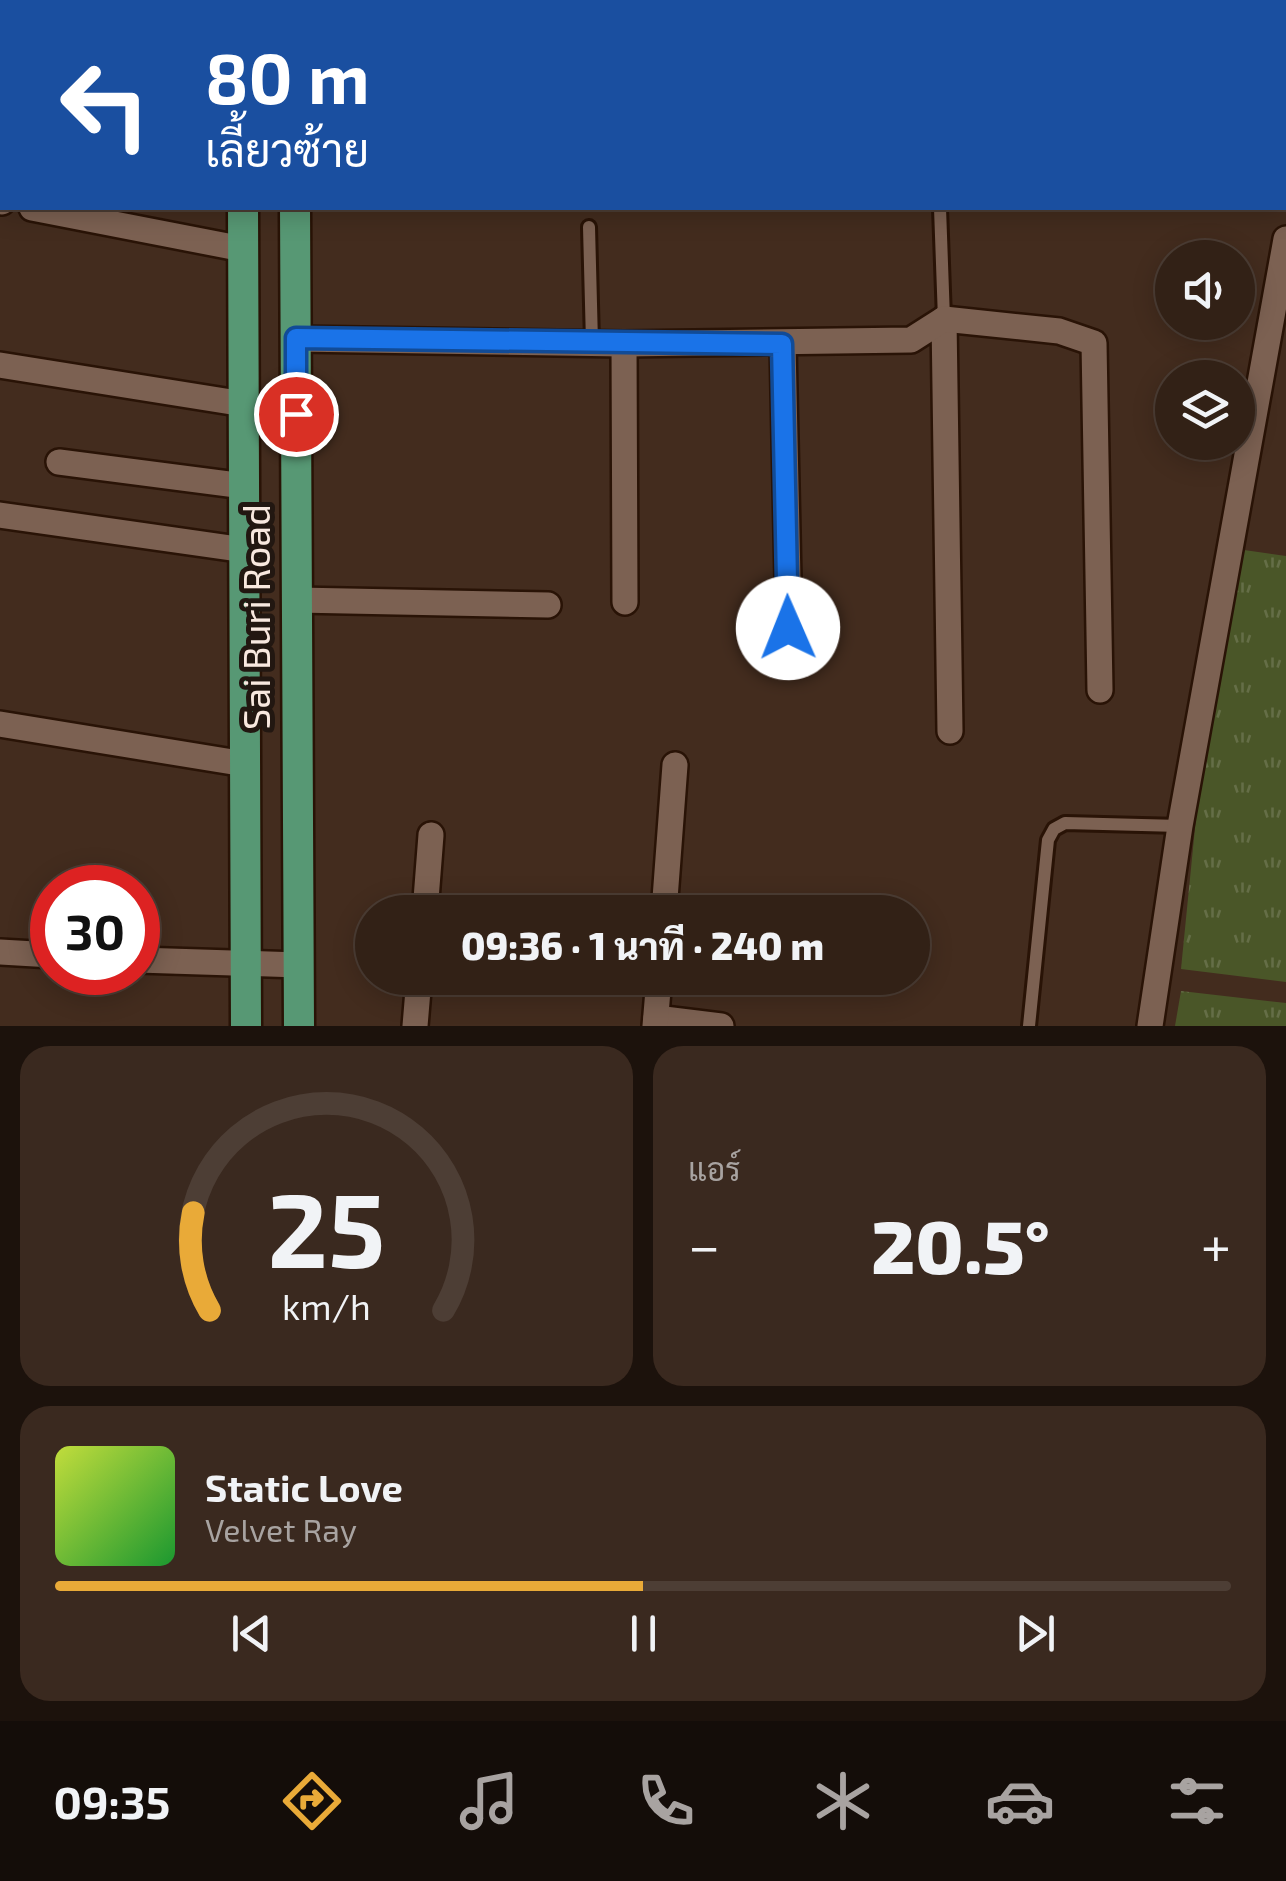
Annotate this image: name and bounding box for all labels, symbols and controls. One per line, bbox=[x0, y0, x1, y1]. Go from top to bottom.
text: 80 m bbox=[205, 34, 370, 118]
icon: left bbox=[40, 40, 170, 170]
text: เลี้ยวซ้าย bbox=[205, 122, 369, 176]
map controls bbox=[1155, 240, 1255, 460]
button: sound bbox=[1155, 240, 1255, 340]
button: layers bbox=[1155, 360, 1255, 460]
pin bbox=[254, 372, 339, 457]
icon: arrive bbox=[269, 387, 324, 442]
street label: Sai Buri Road bbox=[232, 504, 278, 730]
position arrow bbox=[736, 576, 840, 680]
speed limit sign: 30 bbox=[30, 865, 160, 995]
text: 09:36 · 1 นาที · 240 m bbox=[461, 922, 824, 968]
text: แอร์ bbox=[688, 1149, 741, 1187]
text: 25 bbox=[268, 1164, 385, 1289]
text: 20.5° bbox=[871, 1199, 1050, 1289]
text: − bbox=[688, 1211, 720, 1277]
text: + bbox=[1201, 1211, 1231, 1277]
text: km/h bbox=[282, 1284, 371, 1327]
text: Static Love bbox=[205, 1464, 403, 1510]
text: Velvet Ray bbox=[205, 1510, 357, 1548]
icon: previous bbox=[224, 1606, 279, 1661]
icon: pause bbox=[616, 1606, 671, 1661]
icon: next bbox=[1008, 1606, 1063, 1661]
icon: directions bbox=[277, 1766, 347, 1836]
icon: music bbox=[454, 1766, 524, 1836]
icon: phone bbox=[631, 1766, 701, 1836]
icon: climate bbox=[808, 1766, 878, 1836]
icon: car bbox=[985, 1766, 1055, 1836]
icon: filters bbox=[1162, 1766, 1232, 1836]
text: 09:35 bbox=[54, 1774, 170, 1828]

